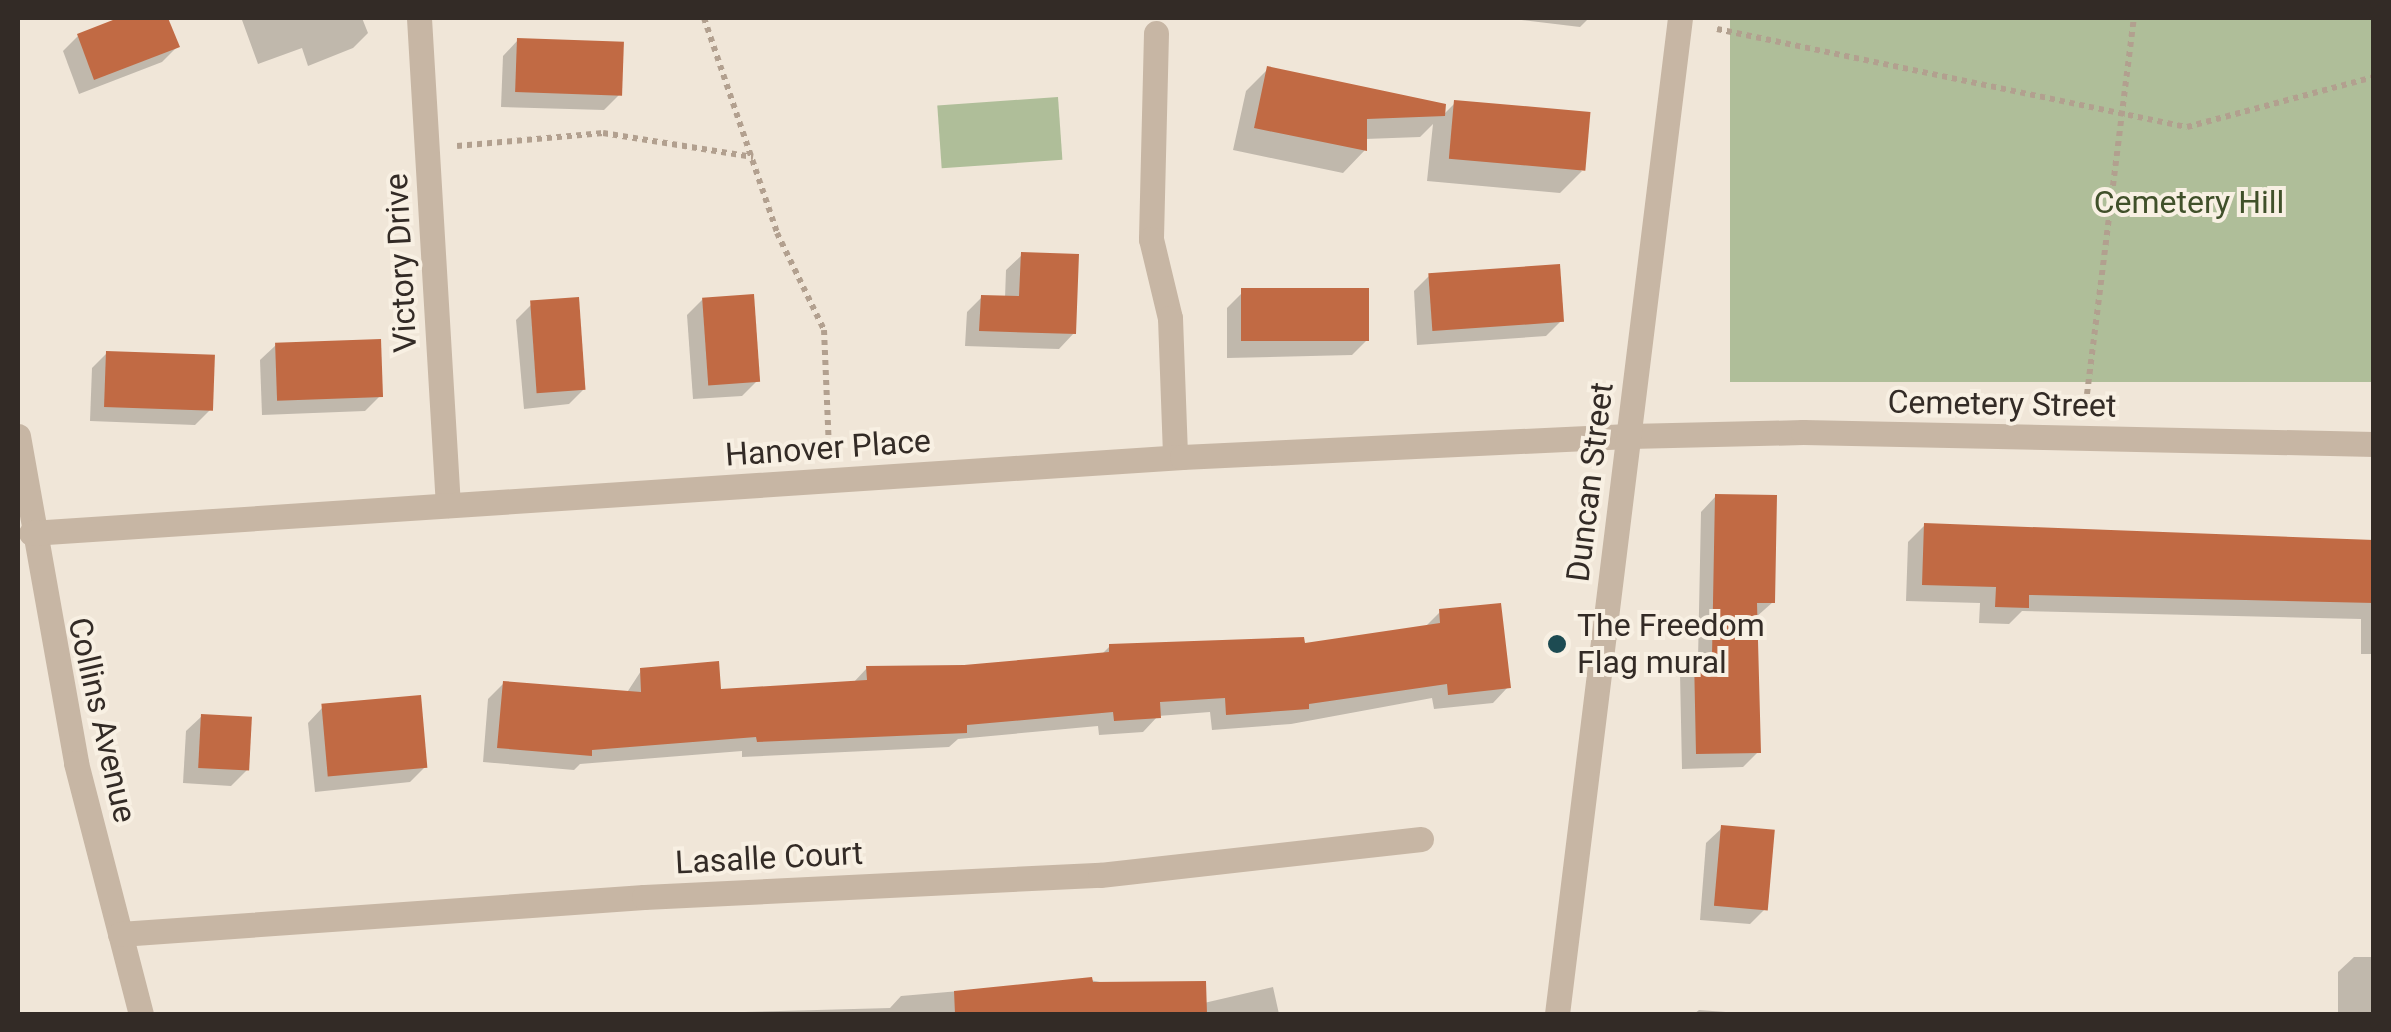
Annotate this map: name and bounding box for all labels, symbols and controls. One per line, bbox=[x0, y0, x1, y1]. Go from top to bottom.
street label: Victory Drive bbox=[377, 172, 425, 354]
park label: Cemetery Hill bbox=[2094, 183, 2284, 221]
street label: Duncan Street bbox=[1559, 380, 1621, 584]
street label: Cemetery Street bbox=[1887, 383, 2117, 425]
street label: Hanover Place bbox=[724, 422, 932, 474]
place label: The Freedom Flag mural bbox=[1577, 607, 1765, 682]
street label: Collins Avenue bbox=[60, 614, 144, 826]
marker: The Freedom Flag mural bbox=[1546, 633, 1568, 655]
street label: Lasalle Court bbox=[674, 834, 864, 882]

